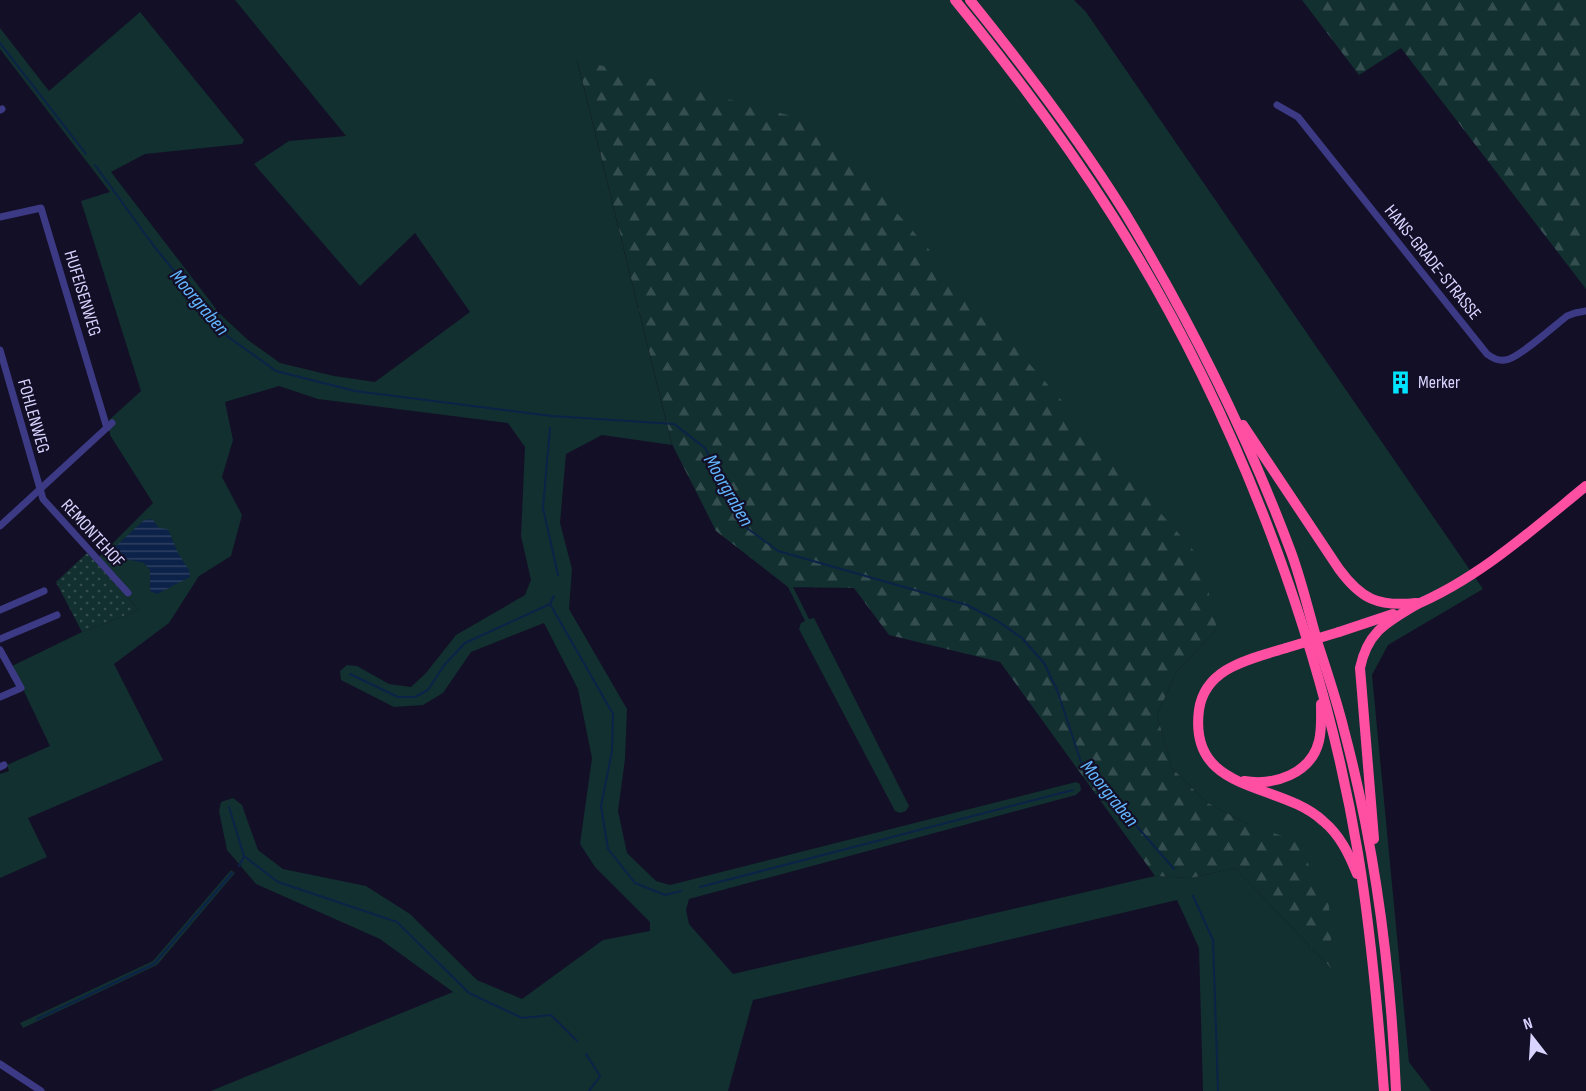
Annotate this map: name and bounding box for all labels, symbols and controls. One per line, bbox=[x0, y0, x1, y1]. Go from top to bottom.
street label: HANS-GRADE-STRASSE bbox=[1380, 201, 1485, 324]
street label: HUFEISENWEG bbox=[60, 248, 105, 338]
water label: Moorgraben bbox=[165, 265, 234, 341]
building icon: Merker bbox=[1387, 369, 1413, 395]
place label: Merker bbox=[1418, 372, 1460, 393]
street label: FOHLENWEG bbox=[13, 377, 54, 456]
water label: Moorgraben bbox=[698, 450, 758, 531]
street label: REMONTEHOF bbox=[57, 495, 129, 572]
water label: Moorgraben bbox=[1075, 755, 1143, 832]
north arrow bbox=[1502, 1007, 1562, 1067]
text: N bbox=[1521, 1014, 1535, 1034]

